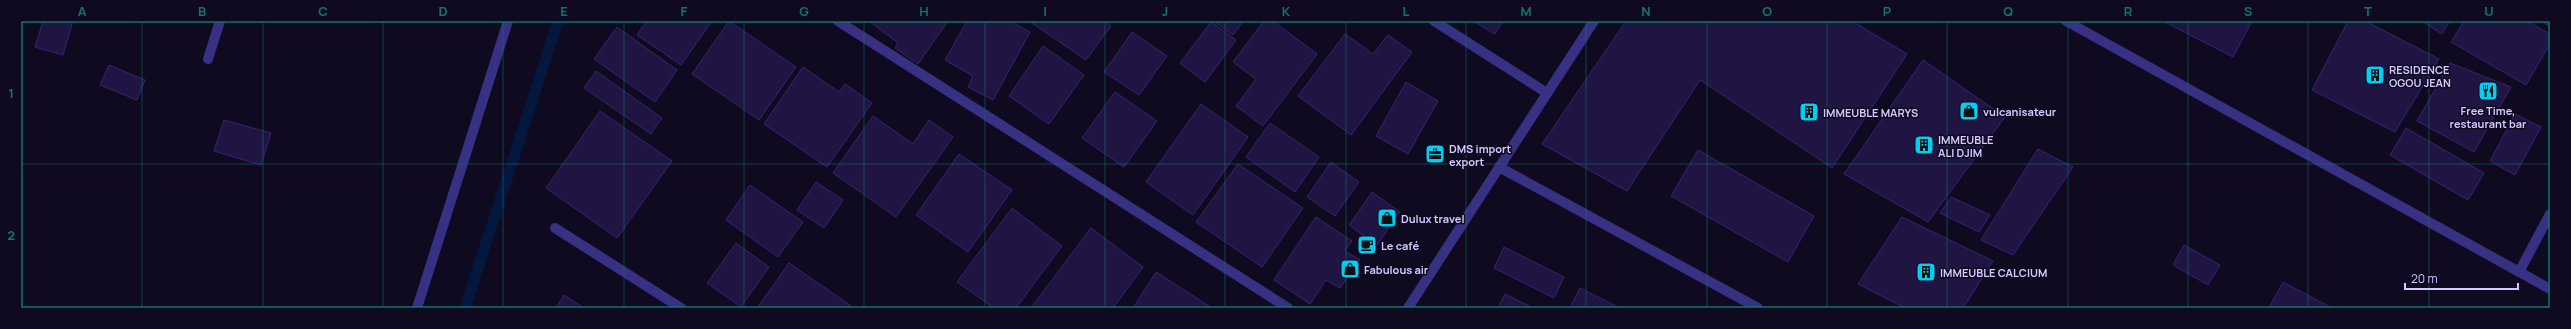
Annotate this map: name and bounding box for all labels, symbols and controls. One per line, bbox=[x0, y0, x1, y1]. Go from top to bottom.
text: A bbox=[78, 2, 87, 20]
text: B bbox=[198, 2, 206, 20]
text: C bbox=[318, 2, 328, 20]
text: D bbox=[438, 2, 448, 20]
text: E bbox=[560, 2, 568, 20]
text: F bbox=[681, 2, 688, 20]
text: G bbox=[799, 2, 809, 20]
text: H bbox=[919, 2, 929, 20]
text: I bbox=[1043, 2, 1047, 20]
text: J bbox=[1162, 2, 1168, 20]
text: K bbox=[1282, 2, 1291, 20]
text: L bbox=[1403, 2, 1410, 20]
text: M bbox=[1520, 2, 1532, 20]
text: N bbox=[1641, 2, 1651, 20]
text: O bbox=[1762, 2, 1772, 20]
text: P bbox=[1883, 2, 1891, 20]
text: Q bbox=[2003, 2, 2013, 20]
text: R bbox=[2124, 2, 2133, 20]
text: S bbox=[2244, 2, 2253, 20]
text: T bbox=[2364, 2, 2372, 20]
text: U bbox=[2484, 2, 2494, 20]
place label: RESIDENCE OGOU JEAN bbox=[2389, 62, 2451, 90]
building icon: RESIDENCE OGOU JEAN bbox=[2364, 64, 2386, 86]
restaurant icon: Free Time, restaurant bar bbox=[2477, 80, 2499, 102]
text: 1 bbox=[8, 84, 14, 102]
shop icon: vulcanisateur bbox=[1958, 100, 1980, 122]
building icon: IMMEUBLE MARYS bbox=[1798, 101, 1820, 123]
place label: Free Time, restaurant bar bbox=[2450, 103, 2527, 131]
place label: vulcanisateur bbox=[1983, 104, 2057, 119]
place label: IMMEUBLE MARYS bbox=[1823, 105, 1918, 120]
place label: IMMEUBLE ALI DJIM bbox=[1938, 132, 1994, 160]
building icon: IMMEUBLE ALI DJIM bbox=[1913, 134, 1935, 156]
place label: DMS import export bbox=[1449, 141, 1511, 169]
office icon: DMS import export bbox=[1424, 143, 1446, 165]
shop icon: Dulux travel bbox=[1376, 207, 1398, 229]
place label: Dulux travel bbox=[1401, 211, 1465, 226]
text: 2 bbox=[7, 226, 15, 244]
cafe icon: Le café bbox=[1356, 234, 1378, 256]
place label: Le café bbox=[1381, 238, 1419, 253]
shop icon: Fabulous air bbox=[1339, 258, 1361, 280]
building icon: IMMEUBLE CALCIUM bbox=[1915, 261, 1937, 283]
place label: Fabulous air bbox=[1364, 262, 1429, 277]
place label: IMMEUBLE CALCIUM bbox=[1940, 265, 2047, 280]
scale bar bbox=[2405, 265, 2518, 291]
text: 20 m bbox=[2411, 270, 2438, 287]

